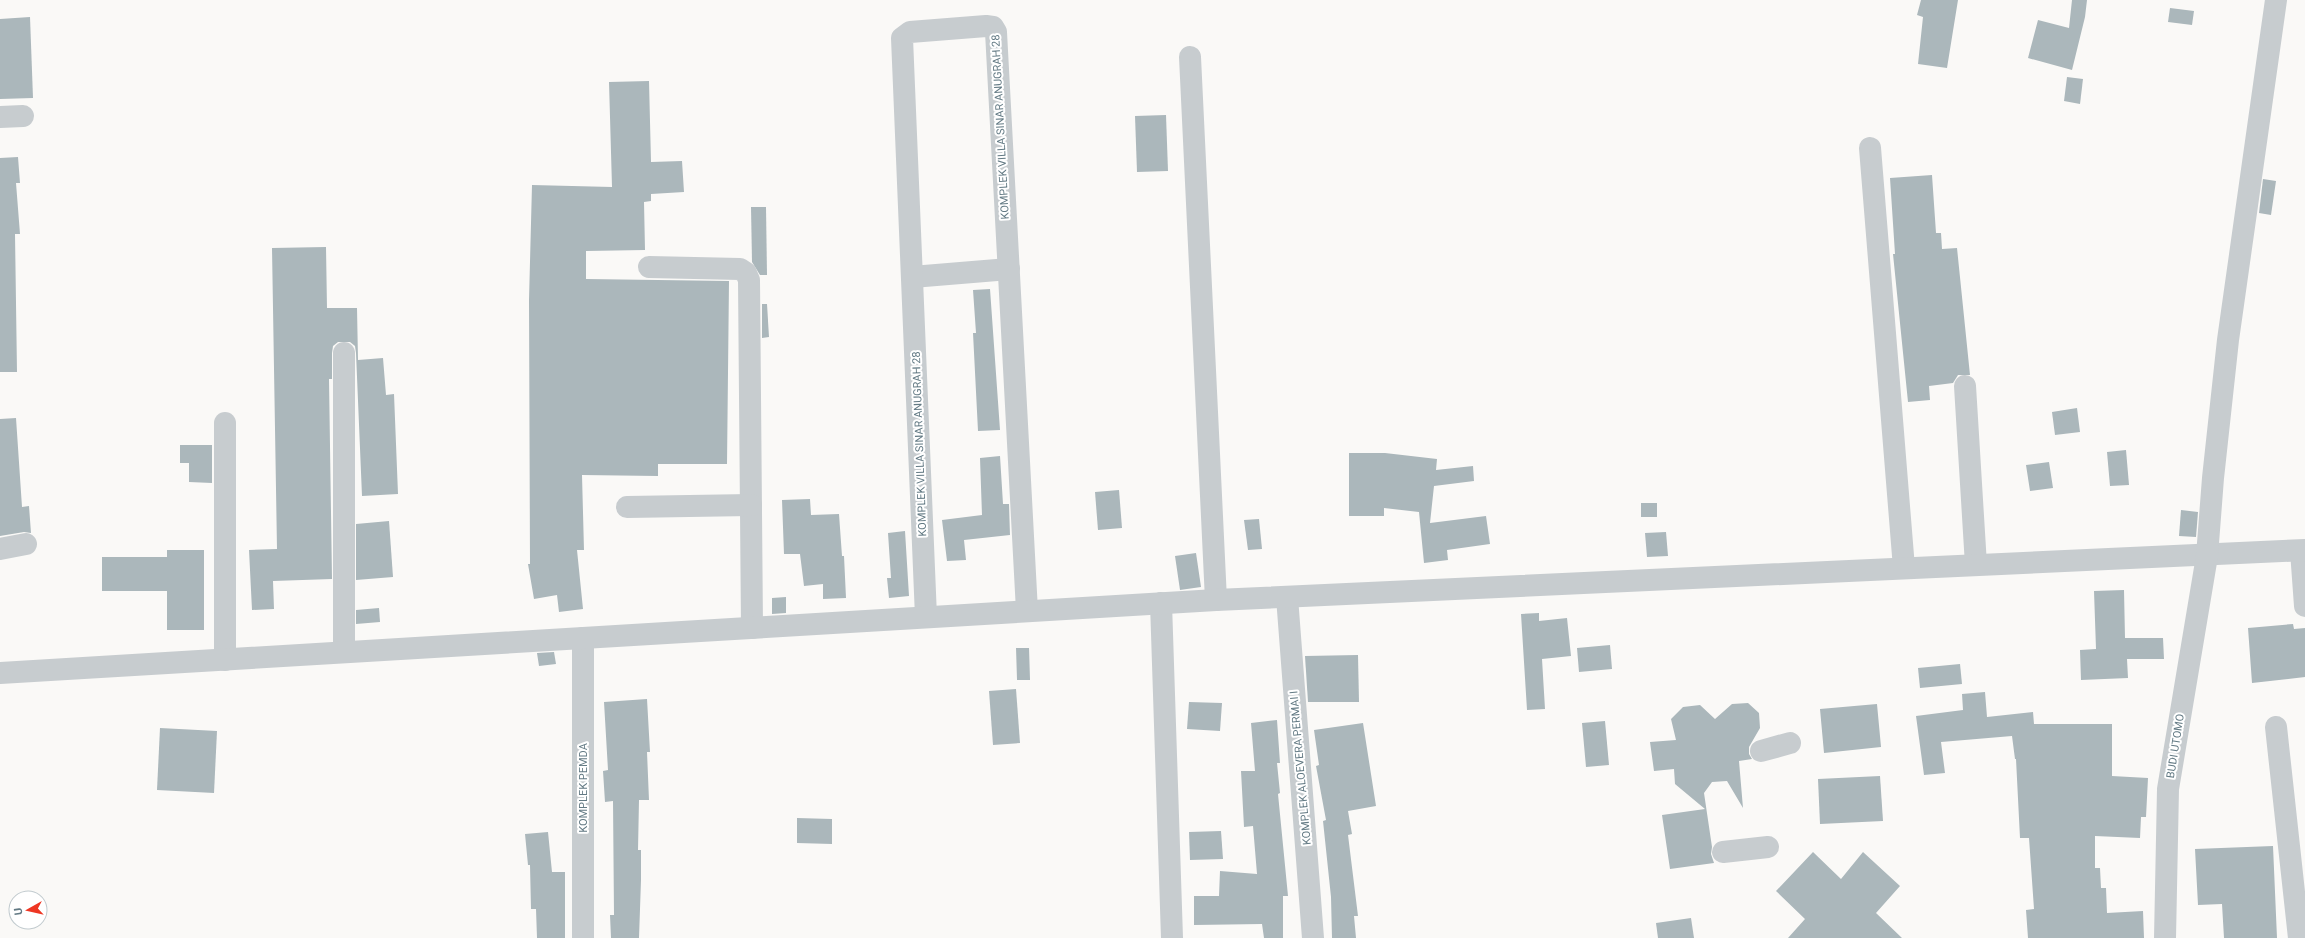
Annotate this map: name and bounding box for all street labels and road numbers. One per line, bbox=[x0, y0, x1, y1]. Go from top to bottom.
street label: KOMPLEK VILLA SINAR ANUGRAH 28 bbox=[989, 34, 1012, 220]
street label: KOMPLEK VILLA SINAR ANUGRAH 28 bbox=[910, 351, 929, 537]
street label: KOMPLEK ALOEVERA PERMAI I bbox=[1287, 690, 1314, 846]
street label: BUDI UTOMO bbox=[2164, 713, 2187, 779]
street label: KOMPLEK PEMDA bbox=[577, 742, 590, 833]

